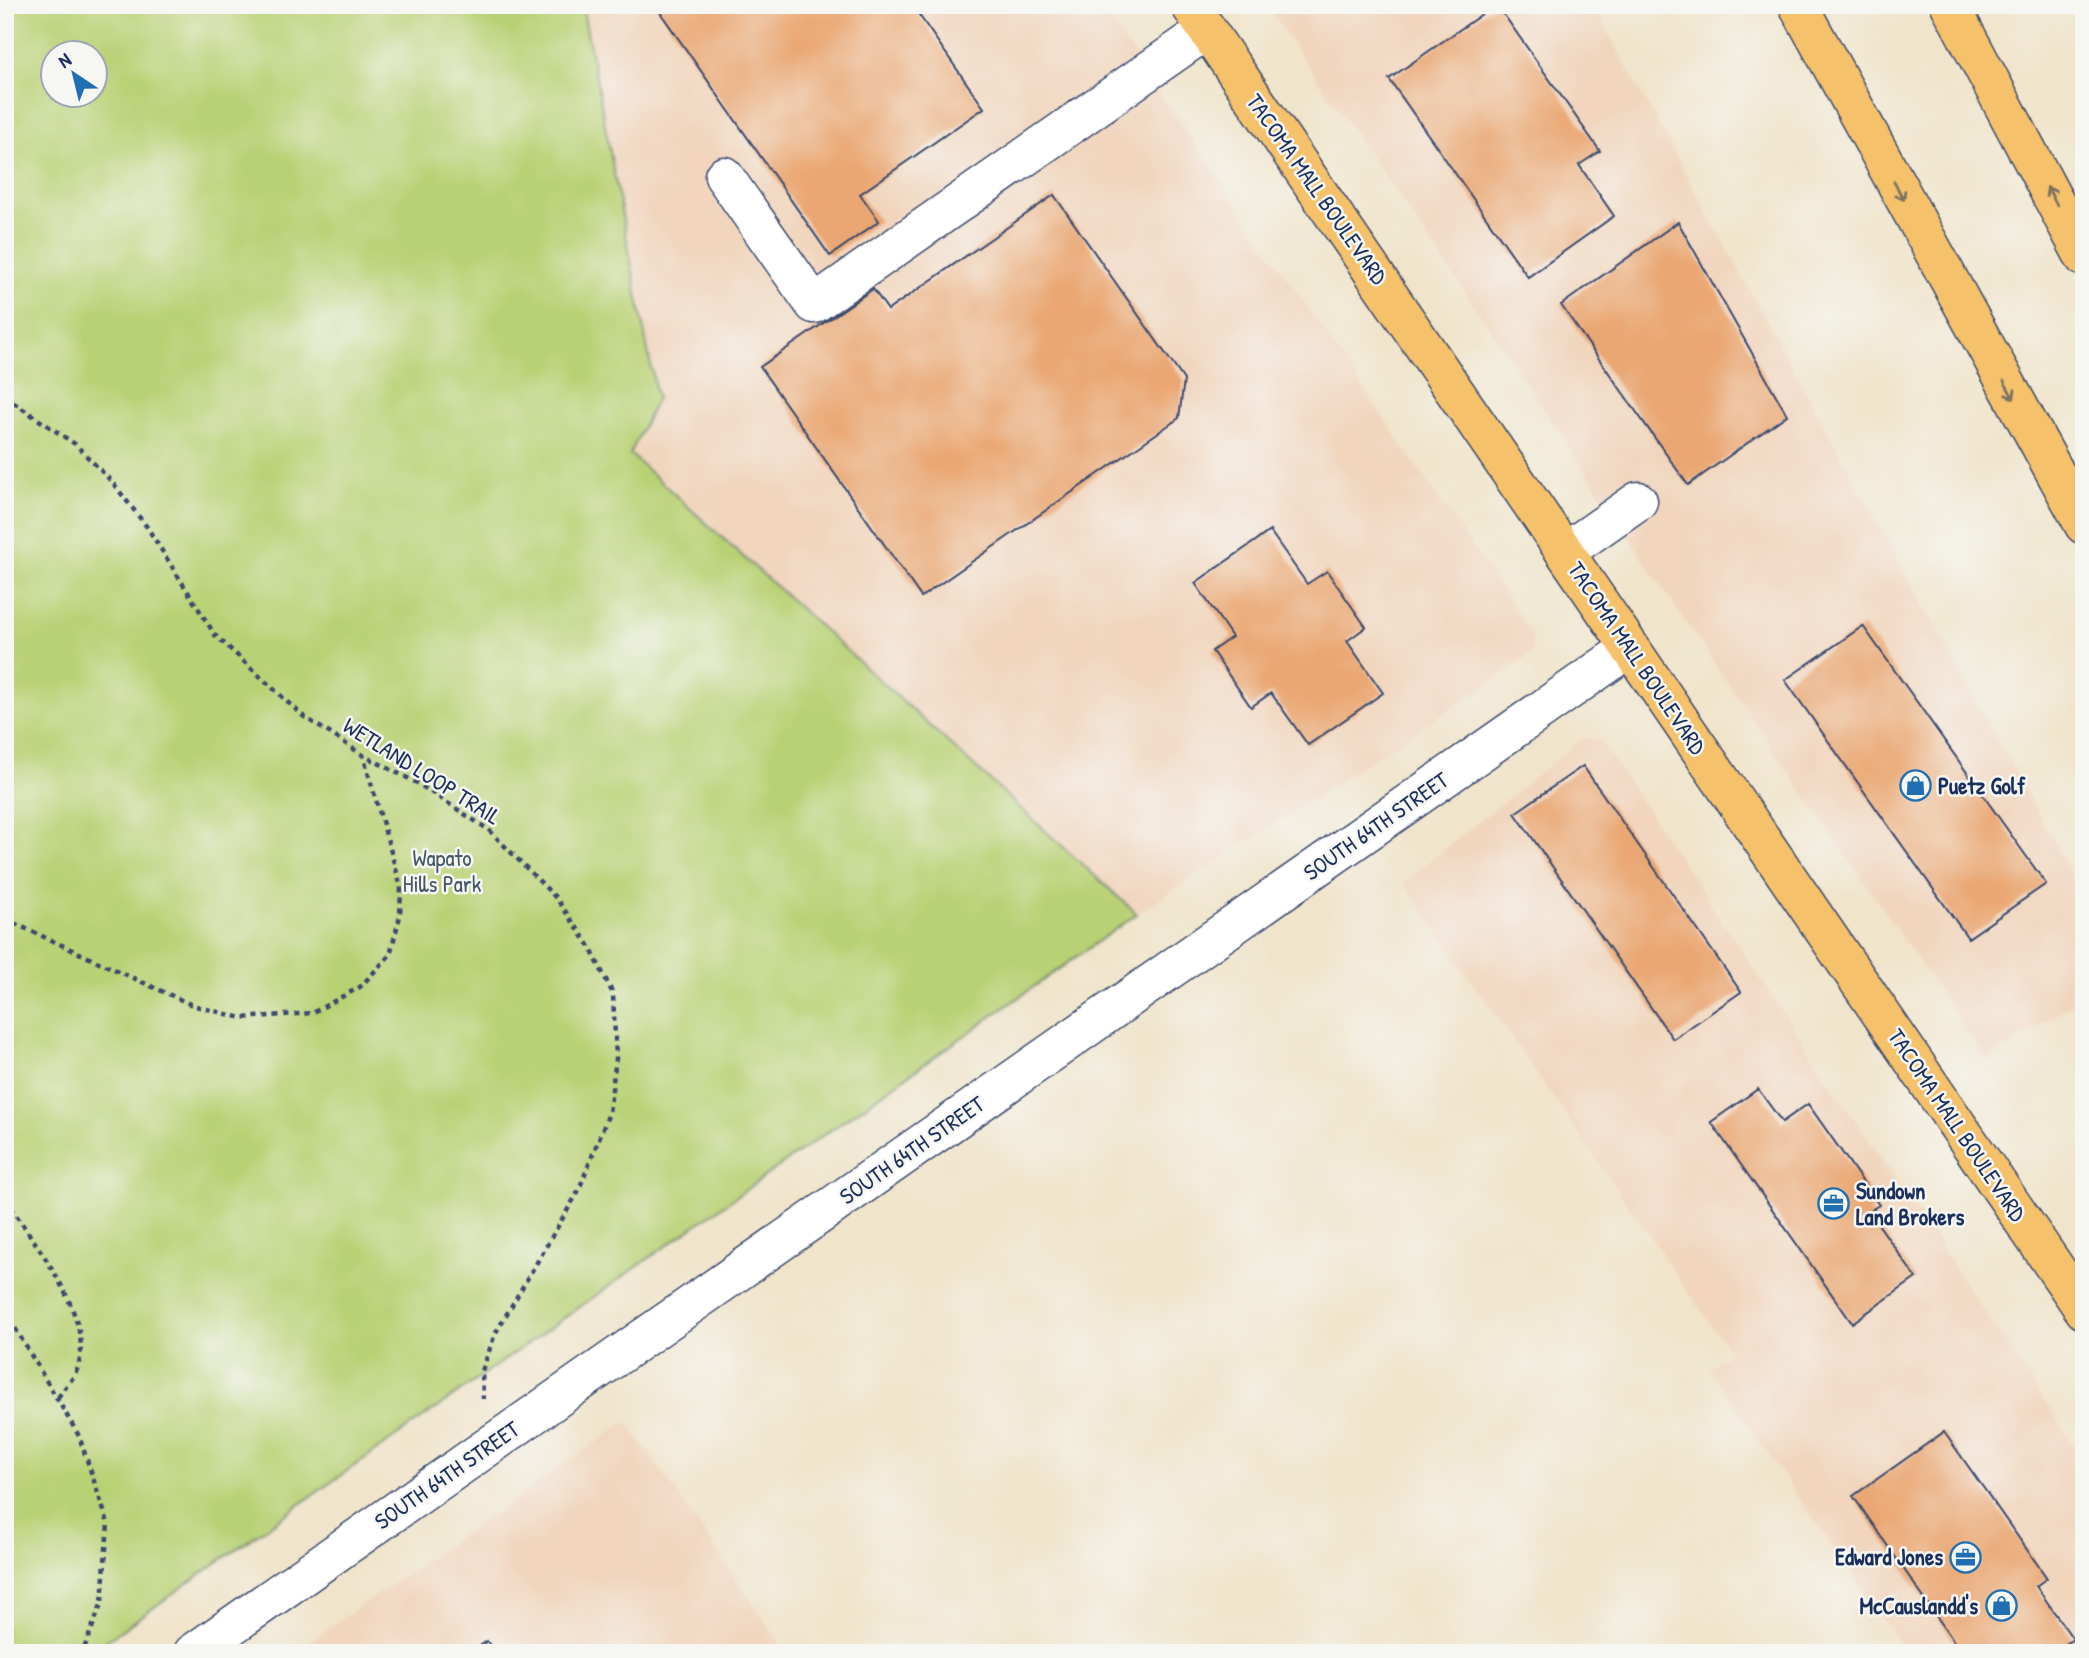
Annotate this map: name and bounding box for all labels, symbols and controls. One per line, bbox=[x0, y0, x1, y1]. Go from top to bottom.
north arrow bbox=[38, 38, 108, 108]
text: N bbox=[53, 47, 76, 74]
street label: TACOMA MALL BOULEVARD bbox=[1240, 87, 1395, 290]
one-way arrow bbox=[1892, 180, 1906, 200]
one-way arrow bbox=[2044, 187, 2058, 207]
one-way arrow bbox=[2002, 379, 2016, 399]
street label: TACOMA MALL BOULEVARD bbox=[1561, 555, 1714, 760]
street label: WETLAND LOOP TRAIL bbox=[338, 710, 507, 831]
street label: SOUTH 64TH STREET bbox=[1297, 764, 1455, 887]
shop icon: Puetz Golf bbox=[1898, 769, 1932, 803]
place label: Puetz Golf bbox=[1938, 770, 2026, 801]
park label: Wapato Hills Park bbox=[403, 842, 482, 899]
street label: TACOMA MALL BOULEVARD bbox=[1881, 1022, 2034, 1227]
street label: SOUTH 64TH STREET bbox=[833, 1088, 991, 1211]
place label: Sundown Land Brokers bbox=[1856, 1175, 1965, 1232]
office icon: Sundown Land Brokers bbox=[1816, 1187, 1850, 1221]
street label: SOUTH 64TH STREET bbox=[368, 1413, 526, 1536]
office icon: Edward Jones bbox=[1949, 1540, 1983, 1574]
place label: Edward Jones bbox=[1835, 1541, 1943, 1572]
shop icon: McCauslandd's bbox=[1984, 1589, 2018, 1623]
place label: McCauslandd's bbox=[1860, 1590, 1978, 1621]

